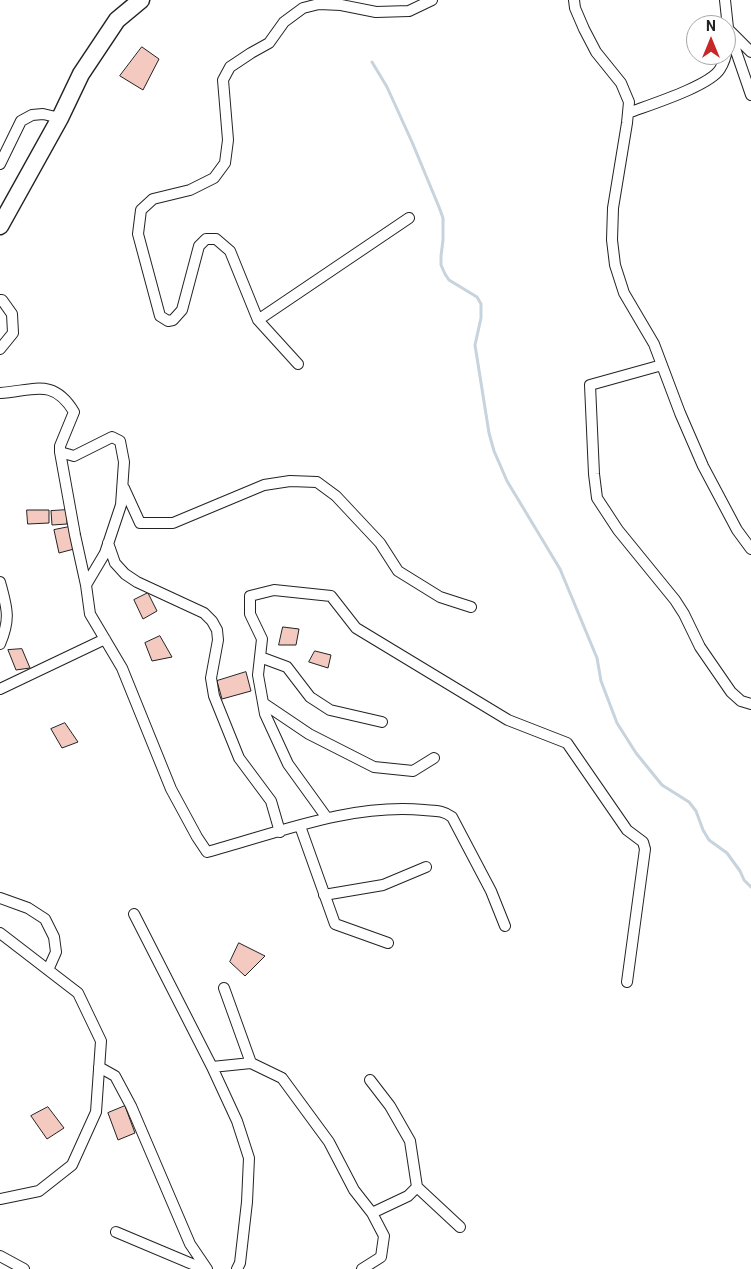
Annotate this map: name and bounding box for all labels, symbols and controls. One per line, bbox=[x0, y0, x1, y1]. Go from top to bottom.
north arrow bbox=[686, 15, 736, 65]
text: N bbox=[706, 18, 716, 34]

